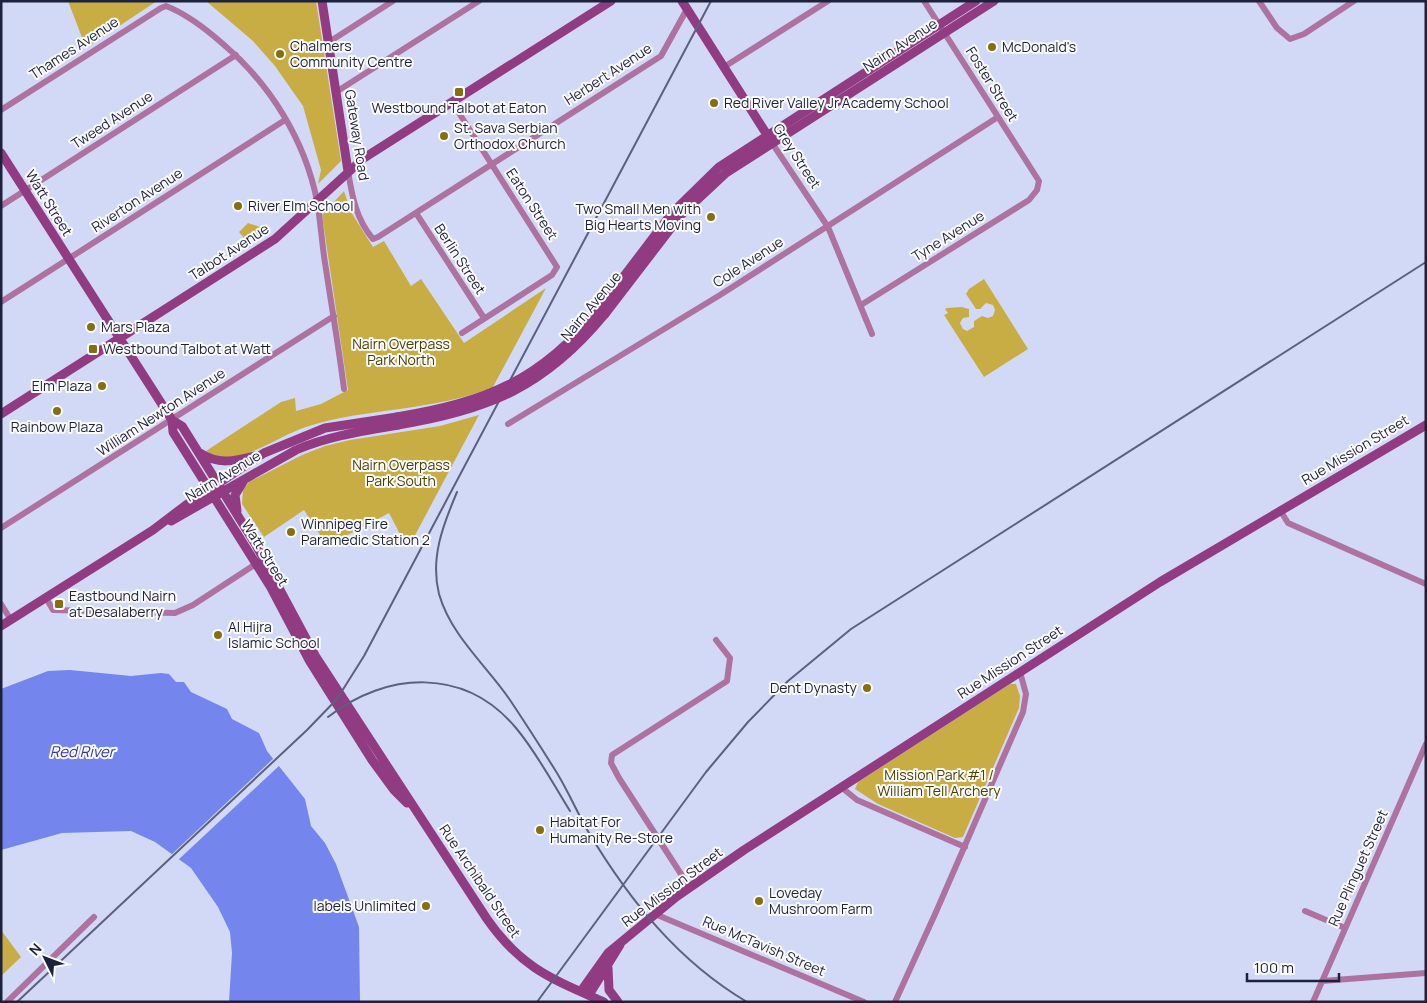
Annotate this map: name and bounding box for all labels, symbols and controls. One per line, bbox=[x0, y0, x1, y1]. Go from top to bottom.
street label: Thames Avenue bbox=[26, 12, 122, 83]
street label: Nairn Avenue bbox=[859, 14, 940, 76]
place label: Chalmers Community Centre bbox=[290, 36, 413, 71]
place label: McDonald's bbox=[1002, 37, 1076, 56]
street label: Herbert Avenue bbox=[560, 38, 655, 109]
marker: McDonald's bbox=[986, 41, 998, 53]
street label: Foster Street bbox=[962, 43, 1023, 125]
marker: Chalmers Community Centre bbox=[274, 48, 286, 60]
street label: Tweed Avenue bbox=[67, 86, 156, 153]
marker: Westbound Talbot at Eaton bbox=[453, 86, 465, 98]
street label: Gateway Road bbox=[341, 88, 374, 182]
place label: Red River Valley Jr Academy School bbox=[724, 93, 949, 112]
marker: Red River Valley Jr Academy School bbox=[708, 97, 720, 109]
place label: Westbound Talbot at Eaton bbox=[372, 98, 546, 117]
place label: St. Sava Serbian Orthodox Church bbox=[454, 118, 566, 153]
street label: Grey Street bbox=[769, 119, 826, 192]
marker: St. Sava Serbian Orthodox Church bbox=[438, 130, 450, 142]
street label: Riverton Avenue bbox=[88, 163, 186, 236]
street label: Eaton Street bbox=[502, 164, 563, 243]
street label: Watt Street bbox=[22, 166, 77, 240]
place label: River Elm School bbox=[248, 196, 353, 215]
place label: Two Small Men with Big Hearts Moving bbox=[576, 199, 701, 234]
marker: River Elm School bbox=[232, 200, 244, 212]
street label: Tyne Avenue bbox=[908, 206, 988, 265]
marker: Two Small Men with Big Hearts Moving bbox=[705, 211, 717, 223]
street label: Talbot Avenue bbox=[185, 219, 272, 284]
street label: Berlin Street bbox=[431, 220, 491, 298]
street label: Cole Avenue bbox=[709, 232, 787, 291]
street label: Nairn Avenue bbox=[556, 267, 625, 344]
place label: Mars Plaza bbox=[101, 317, 170, 336]
marker: Mars Plaza bbox=[85, 321, 97, 333]
park label: Nairn Overpass Park North bbox=[352, 334, 450, 369]
place label: Westbound Talbot at Watt bbox=[103, 339, 271, 358]
marker: Westbound Talbot at Watt bbox=[87, 343, 99, 355]
street label: William Newton Avenue bbox=[93, 363, 228, 460]
place label: Elm Plaza bbox=[32, 376, 92, 395]
marker: Elm Plaza bbox=[96, 380, 108, 392]
marker: Rainbow Plaza bbox=[51, 405, 63, 417]
street label: Rue Mission Street bbox=[1298, 410, 1412, 489]
place label: Rainbow Plaza bbox=[11, 417, 103, 436]
street label: Nairn Avenue bbox=[182, 446, 264, 506]
park label: Nairn Overpass Park South bbox=[352, 455, 450, 490]
place label: Winnipeg Fire Paramedic Station 2 bbox=[301, 514, 430, 549]
street label: Watt Street bbox=[238, 516, 293, 590]
marker: Winnipeg Fire Paramedic Station 2 bbox=[285, 526, 297, 538]
place label: Eastbound Nairn at Desalaberry bbox=[69, 586, 176, 621]
marker: Eastbound Nairn at Desalaberry bbox=[53, 598, 65, 610]
place label: Al Hijra Islamic School bbox=[228, 617, 320, 652]
street label: Rue Mission Street bbox=[954, 620, 1066, 703]
marker: Al Hijra Islamic School bbox=[212, 629, 224, 641]
place label: Dent Dynasty bbox=[770, 678, 858, 697]
marker: Dent Dynasty bbox=[861, 682, 873, 694]
water label: Red River bbox=[50, 741, 117, 762]
park label: Mission Park #1 / William Tell Archery bbox=[877, 765, 1001, 800]
street label: Rue Plinguet Street bbox=[1323, 806, 1392, 929]
place label: Habitat For Humanity Re-Store bbox=[550, 812, 673, 847]
street label: Rue Archibald Street bbox=[435, 820, 526, 941]
marker: Habitat For Humanity Re-Store bbox=[534, 824, 546, 836]
street label: Rue Mission Street bbox=[617, 842, 726, 931]
place label: Loveday Mushroom Farm bbox=[769, 883, 872, 918]
marker: Loveday Mushroom Farm bbox=[753, 895, 765, 907]
place label: labels Unlimited bbox=[313, 896, 416, 915]
marker: labels Unlimited bbox=[420, 900, 432, 912]
street label: Rue McTavish Street bbox=[700, 911, 829, 980]
north arrow bbox=[20, 933, 70, 983]
text: N bbox=[25, 939, 45, 959]
scale bar bbox=[1247, 950, 1340, 982]
text: 100 m bbox=[1254, 957, 1294, 978]

